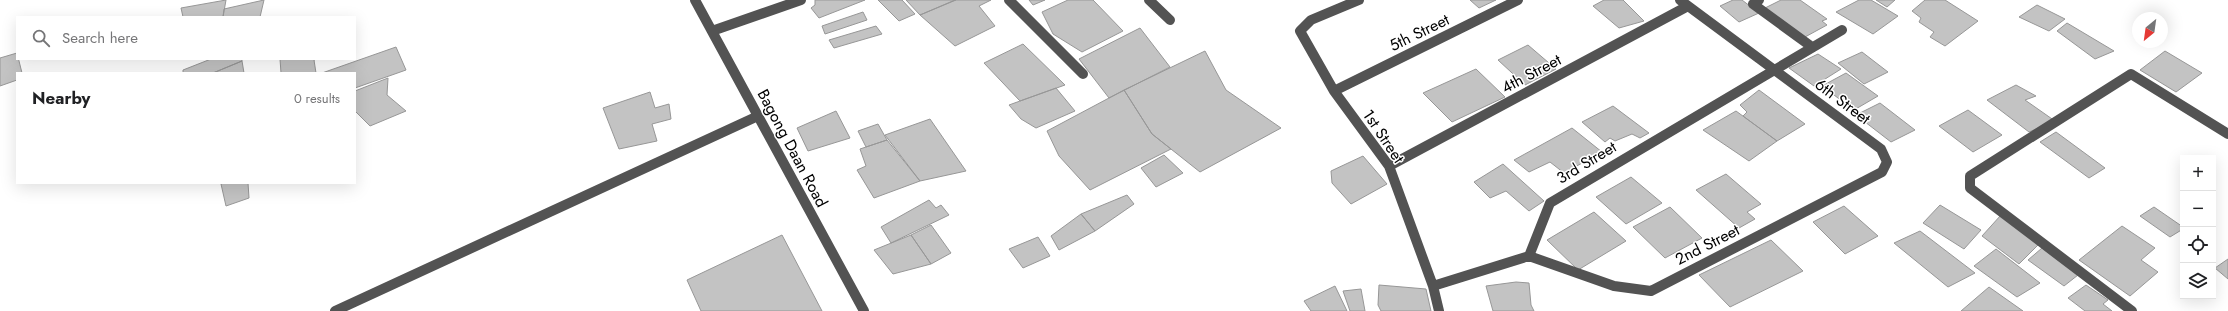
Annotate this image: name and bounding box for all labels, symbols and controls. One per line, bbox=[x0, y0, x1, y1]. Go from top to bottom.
street label: 5th Street bbox=[1385, 8, 1453, 57]
north arrow bbox=[2132, 12, 2168, 48]
search box bbox=[16, 16, 356, 60]
icon: search bbox=[30, 27, 52, 49]
text: Search here bbox=[62, 27, 138, 49]
street label: 4th Street bbox=[1497, 48, 1565, 99]
street label: 6th Street bbox=[1810, 73, 1875, 130]
street label: Bagong Daan Road bbox=[752, 85, 833, 211]
text: Nearby bbox=[32, 86, 90, 110]
text: 0 results bbox=[294, 89, 340, 108]
street label: 1st Street bbox=[1357, 105, 1410, 168]
street label: 3rd Street bbox=[1552, 135, 1621, 189]
map controls bbox=[2180, 155, 2216, 299]
button: + bbox=[2180, 155, 2216, 191]
button: − bbox=[2180, 191, 2216, 227]
street label: 2nd Street bbox=[1671, 218, 1744, 270]
button: locate bbox=[2180, 227, 2216, 263]
button: layers bbox=[2180, 263, 2216, 299]

